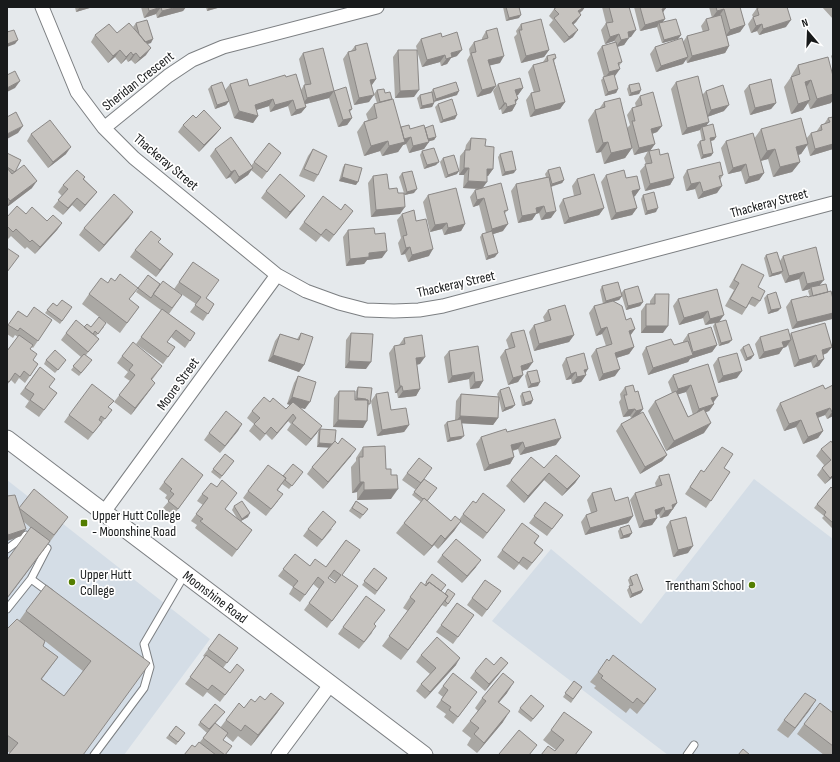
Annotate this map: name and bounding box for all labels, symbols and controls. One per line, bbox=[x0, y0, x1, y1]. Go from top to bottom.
north arrow bbox=[788, 12, 828, 52]
text: N bbox=[800, 16, 810, 30]
street label: Sheridan Crescent bbox=[99, 48, 177, 114]
street label: Thackeray Street bbox=[130, 130, 202, 194]
street label: Thackeray Street bbox=[728, 184, 810, 222]
street label: Thackeray Street bbox=[415, 267, 497, 301]
street label: Moore Street bbox=[153, 354, 203, 414]
place label: Upper Hutt College - Moonshine Road bbox=[92, 507, 181, 540]
marker: Upper Hutt College - Moonshine Road bbox=[79, 518, 89, 528]
place label: Upper Hutt College bbox=[80, 566, 132, 599]
street label: Moonshine Road bbox=[179, 567, 251, 627]
marker: Upper Hutt College bbox=[67, 577, 77, 587]
place label: Trentham School bbox=[665, 577, 744, 594]
marker: Trentham School bbox=[747, 580, 757, 590]

